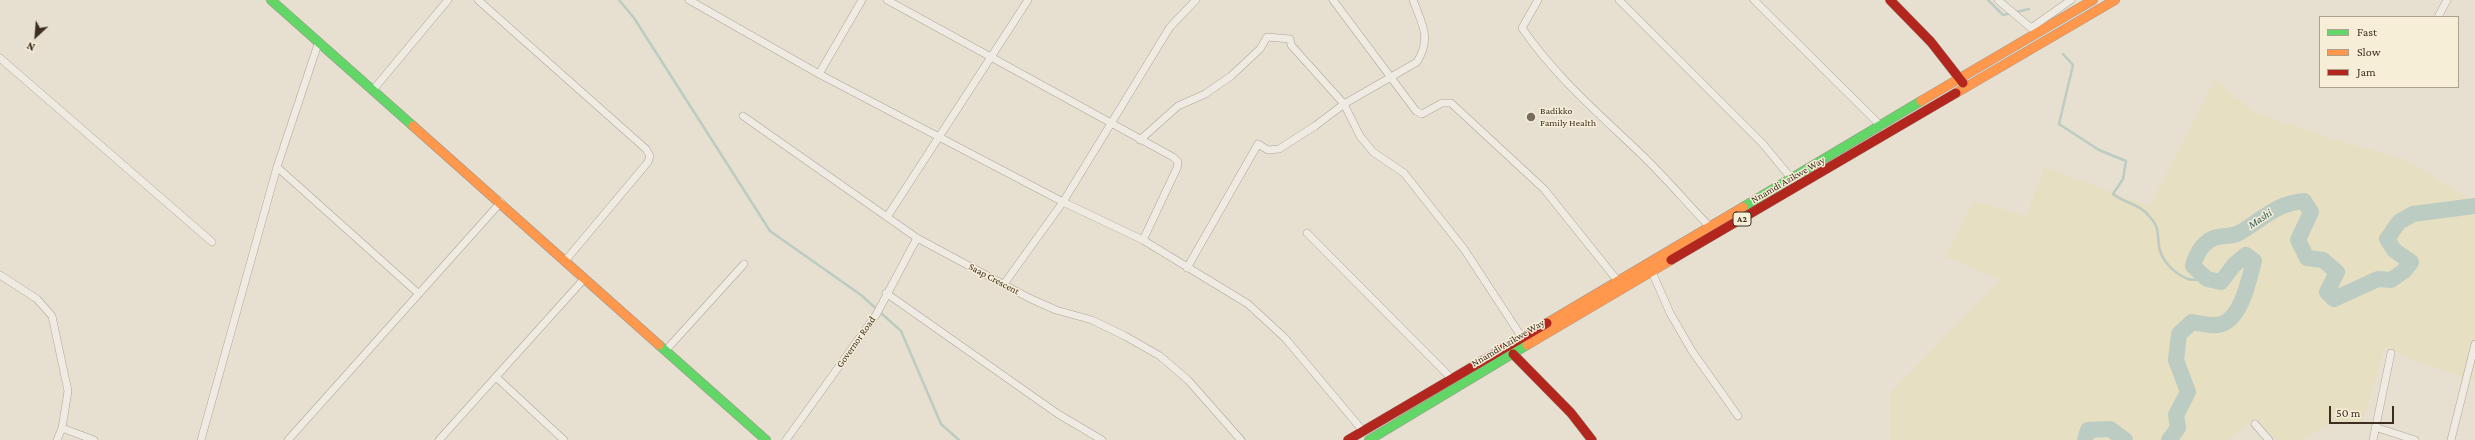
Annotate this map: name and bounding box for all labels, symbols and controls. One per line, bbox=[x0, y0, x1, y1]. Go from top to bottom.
north arrow bbox=[16, 16, 56, 56]
legend bbox=[2319, 16, 2459, 88]
text: Fast bbox=[2357, 25, 2377, 39]
text: N bbox=[25, 40, 37, 54]
text: Slow bbox=[2357, 45, 2381, 59]
text: Jam bbox=[2357, 65, 2376, 79]
place label: Badikko Family Health bbox=[1540, 105, 1596, 128]
marker: Badikko Family Health bbox=[1525, 111, 1537, 123]
street label: Nnamdi Azikwe Way bbox=[1749, 154, 1827, 206]
water label: Mashi bbox=[2246, 206, 2274, 232]
road number: A2 bbox=[1733, 212, 1751, 226]
street label: Saap Crescent bbox=[967, 261, 1021, 297]
street label: Governor Road bbox=[834, 314, 878, 370]
street label: Nnamdi Azikwe Way bbox=[1469, 316, 1547, 370]
scale bar bbox=[2331, 398, 2396, 424]
text: 50 m bbox=[2336, 406, 2360, 420]

